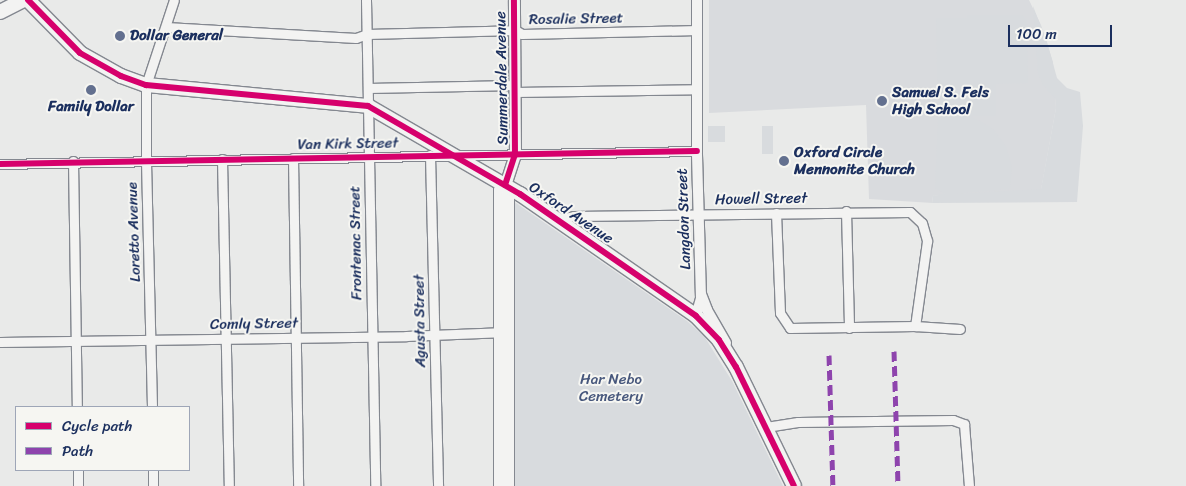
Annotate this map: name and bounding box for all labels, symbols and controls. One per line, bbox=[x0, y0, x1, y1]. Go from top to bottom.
street label: Rosalie Street bbox=[528, 9, 624, 29]
street label: Summerdale Avenue bbox=[492, 11, 512, 145]
scale bar bbox=[1011, 15, 1115, 47]
text: 100 m bbox=[1016, 21, 1057, 47]
place label: Dollar General bbox=[130, 27, 224, 45]
marker: Dollar General bbox=[114, 30, 126, 42]
place label: Samuel S. Fels High School bbox=[892, 83, 989, 118]
marker: Family Dollar bbox=[85, 84, 97, 96]
marker: Samuel S. Fels High School bbox=[876, 95, 888, 107]
place label: Family Dollar bbox=[48, 98, 134, 116]
street label: Van Kirk Street bbox=[297, 134, 399, 154]
place label: Oxford Circle Mennonite Church bbox=[794, 143, 915, 178]
marker: Oxford Circle Mennonite Church bbox=[778, 155, 790, 167]
street label: Langdon Street bbox=[673, 168, 695, 270]
street label: Oxford Avenue bbox=[526, 178, 616, 248]
street label: Loretto Avenue bbox=[123, 182, 145, 282]
street label: Frontenac Street bbox=[346, 186, 366, 300]
street label: Howell Street bbox=[715, 189, 807, 209]
street label: Agusta Street bbox=[410, 274, 430, 368]
street label: Comly Street bbox=[210, 314, 298, 334]
park label: Har Nebo Cemetery bbox=[579, 370, 643, 405]
legend bbox=[15, 406, 190, 471]
text: Cycle path bbox=[62, 413, 132, 439]
text: Path bbox=[62, 438, 93, 464]

